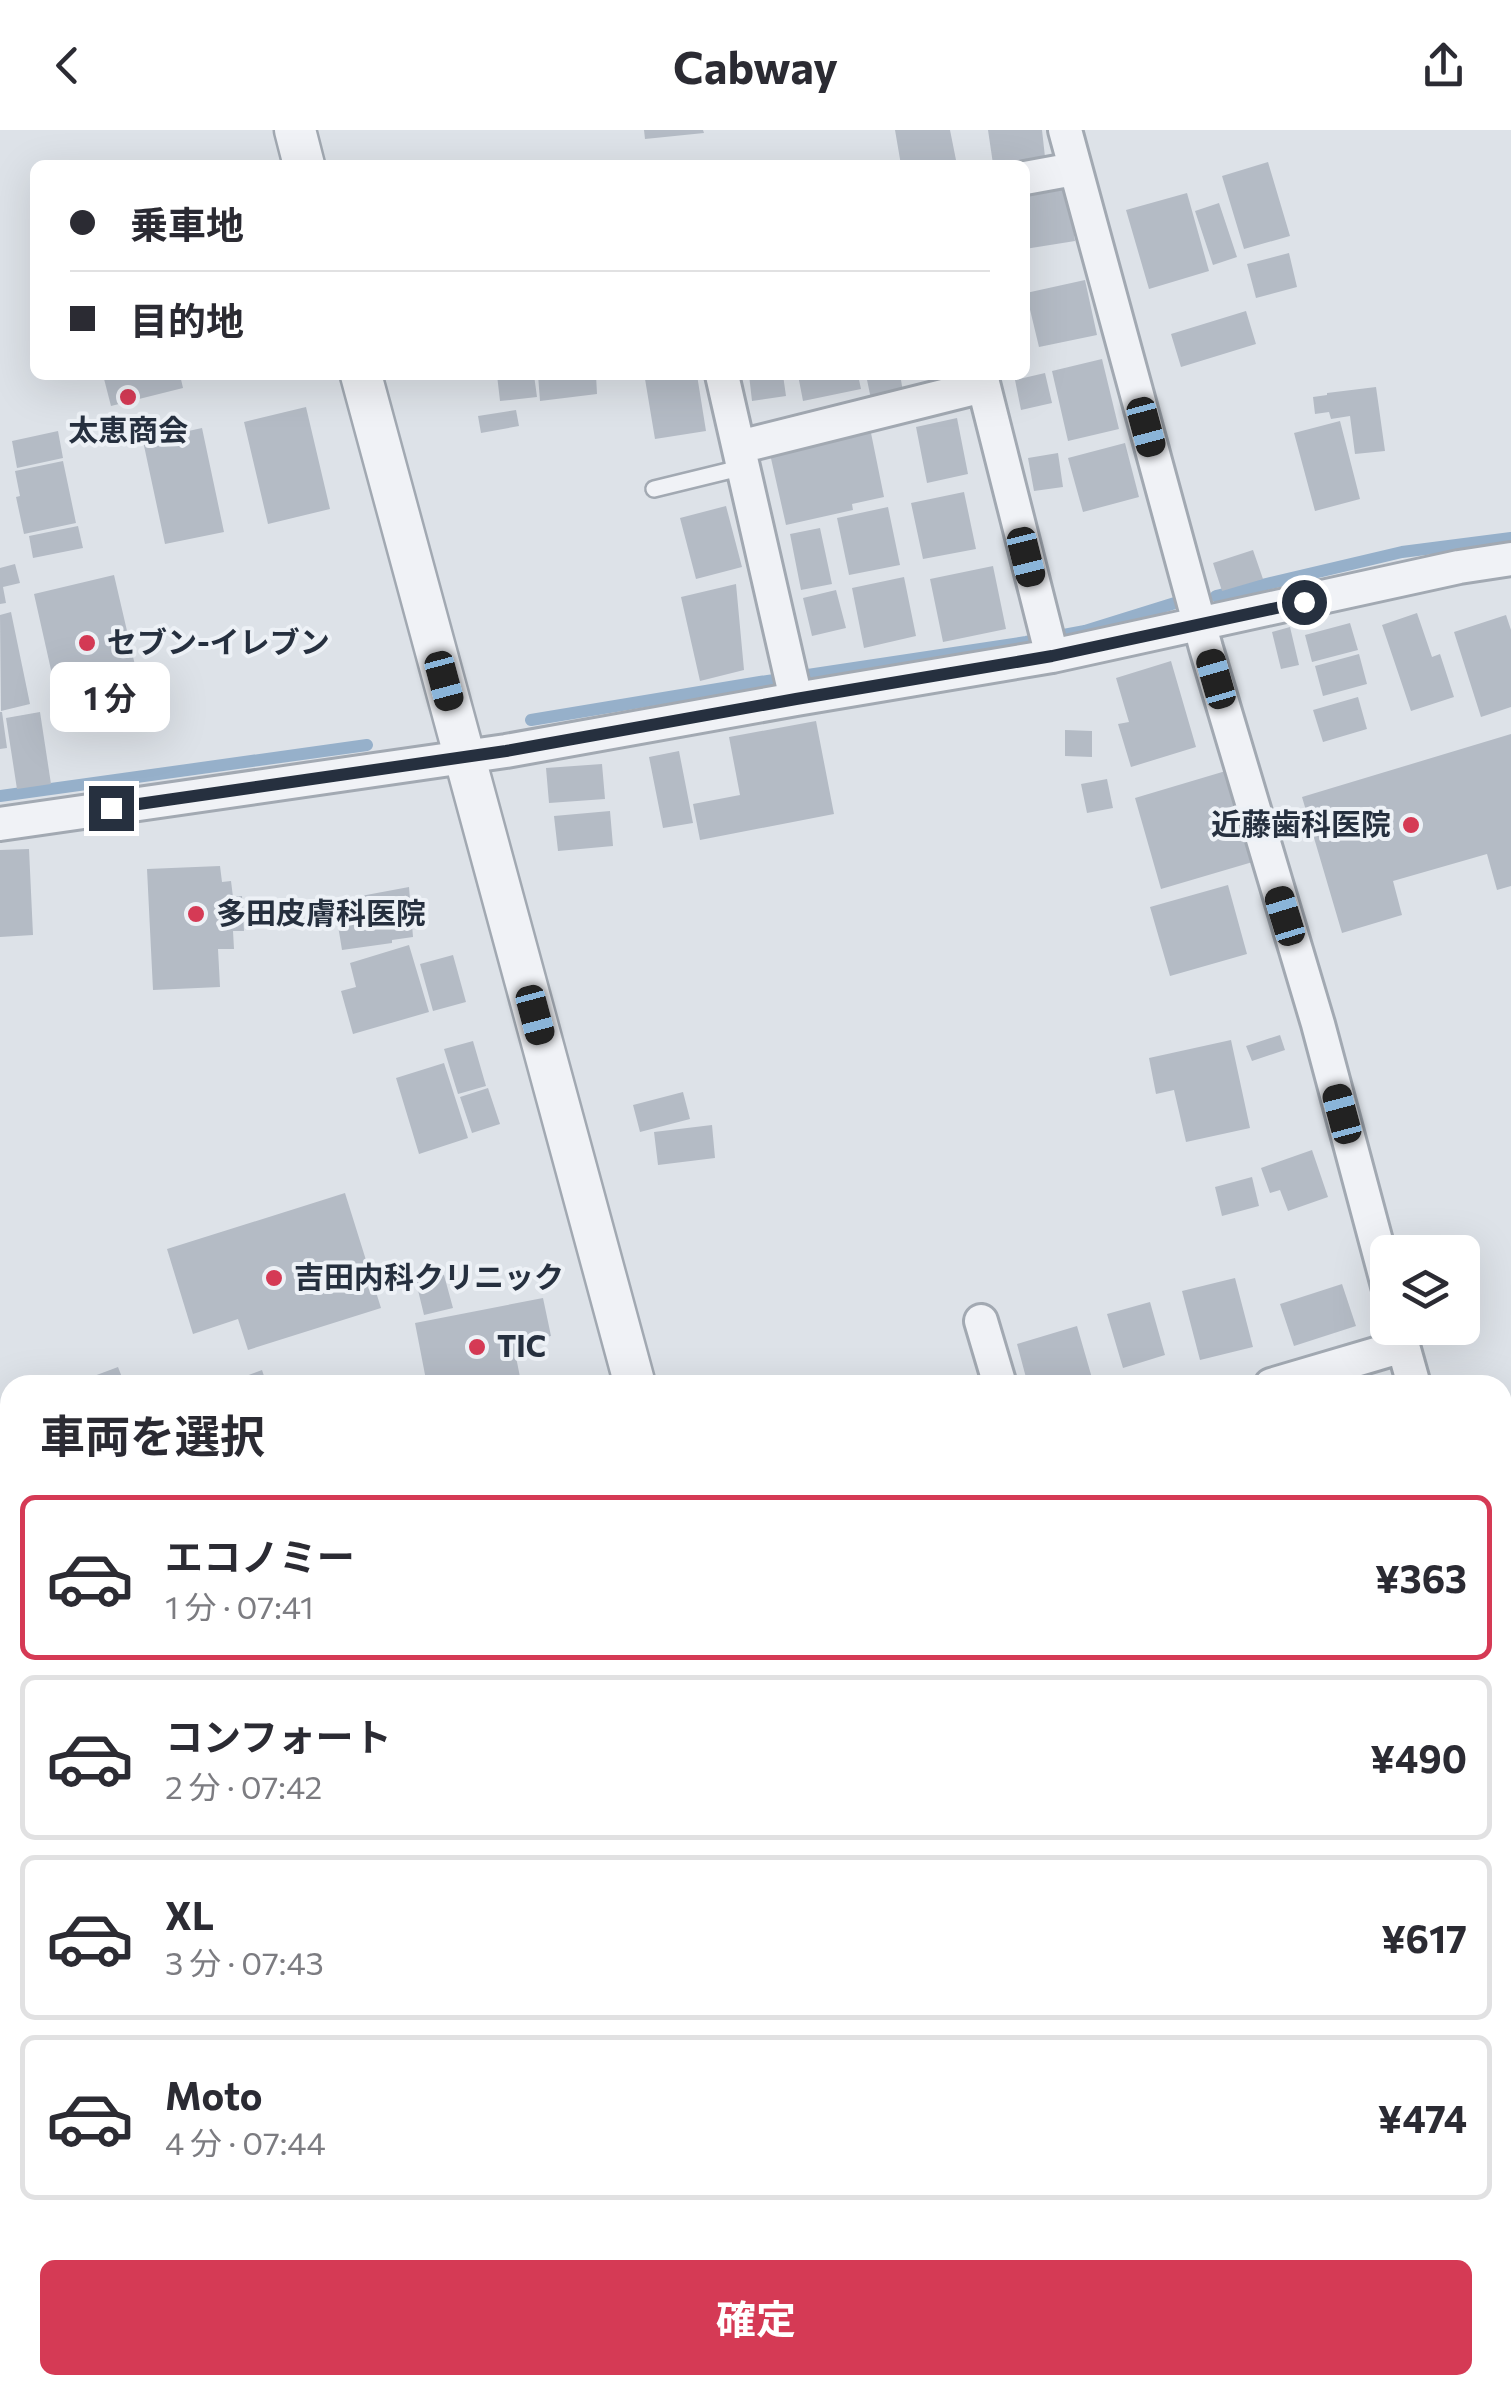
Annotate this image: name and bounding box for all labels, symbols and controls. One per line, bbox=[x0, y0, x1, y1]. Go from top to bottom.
icon: back bbox=[40, 38, 95, 93]
text: Cabway bbox=[673, 38, 838, 93]
icon: share bbox=[1416, 38, 1471, 93]
text: 乗車地 bbox=[130, 200, 244, 247]
text: 目的地 bbox=[130, 296, 244, 343]
marker: 太恵商会 bbox=[117, 386, 139, 408]
car bbox=[1124, 394, 1168, 460]
place label: 太恵商会 bbox=[68, 410, 188, 447]
car bbox=[1004, 524, 1048, 590]
route start bbox=[1282, 580, 1327, 625]
place label: セブン-イレブン bbox=[107, 622, 330, 659]
marker: セブン-イレブン bbox=[76, 632, 98, 654]
car bbox=[1193, 646, 1239, 712]
car bbox=[422, 648, 466, 714]
callout: 1 分 bbox=[51, 663, 171, 733]
text: 1 分 bbox=[84, 677, 136, 717]
route end bbox=[89, 786, 134, 831]
place label: 近藤歯科医院 bbox=[1211, 804, 1391, 841]
marker: 近藤歯科医院 bbox=[1400, 814, 1422, 836]
car bbox=[1262, 883, 1308, 949]
place label: 多田皮膚科医院 bbox=[216, 893, 426, 930]
marker: 多田皮膚科医院 bbox=[185, 903, 207, 925]
car bbox=[513, 982, 557, 1048]
car bbox=[1320, 1081, 1364, 1147]
map controls bbox=[1370, 1235, 1480, 1345]
button: layers bbox=[1370, 1235, 1480, 1345]
place label: 吉田内科クリニック bbox=[294, 1257, 564, 1294]
marker: 吉田内科クリニック bbox=[263, 1267, 285, 1289]
place label: TIC bbox=[497, 1326, 546, 1363]
marker: TIC bbox=[466, 1336, 488, 1358]
text: 車両を選択 bbox=[40, 1407, 265, 1462]
text: エコノミー bbox=[165, 1532, 355, 1579]
icon: car bbox=[45, 1533, 135, 1623]
text: ¥363 bbox=[1375, 1554, 1467, 1601]
text: 1 分 · 07:41 bbox=[165, 1586, 314, 1626]
text: コンフォート bbox=[165, 1712, 392, 1759]
icon: car bbox=[45, 1713, 135, 1803]
text: ¥490 bbox=[1370, 1734, 1467, 1781]
text: 2 分 · 07:42 bbox=[165, 1766, 322, 1806]
text: XL bbox=[165, 1891, 214, 1938]
icon: car bbox=[45, 1893, 135, 1983]
text: ¥617 bbox=[1381, 1914, 1467, 1961]
text: 3 分 · 07:43 bbox=[165, 1942, 324, 1982]
text: Moto bbox=[165, 2071, 263, 2118]
icon: car bbox=[45, 2073, 135, 2163]
text: ¥474 bbox=[1378, 2094, 1467, 2141]
text: 4 分 · 07:44 bbox=[165, 2122, 326, 2162]
button: 確定 bbox=[40, 2260, 1472, 2375]

